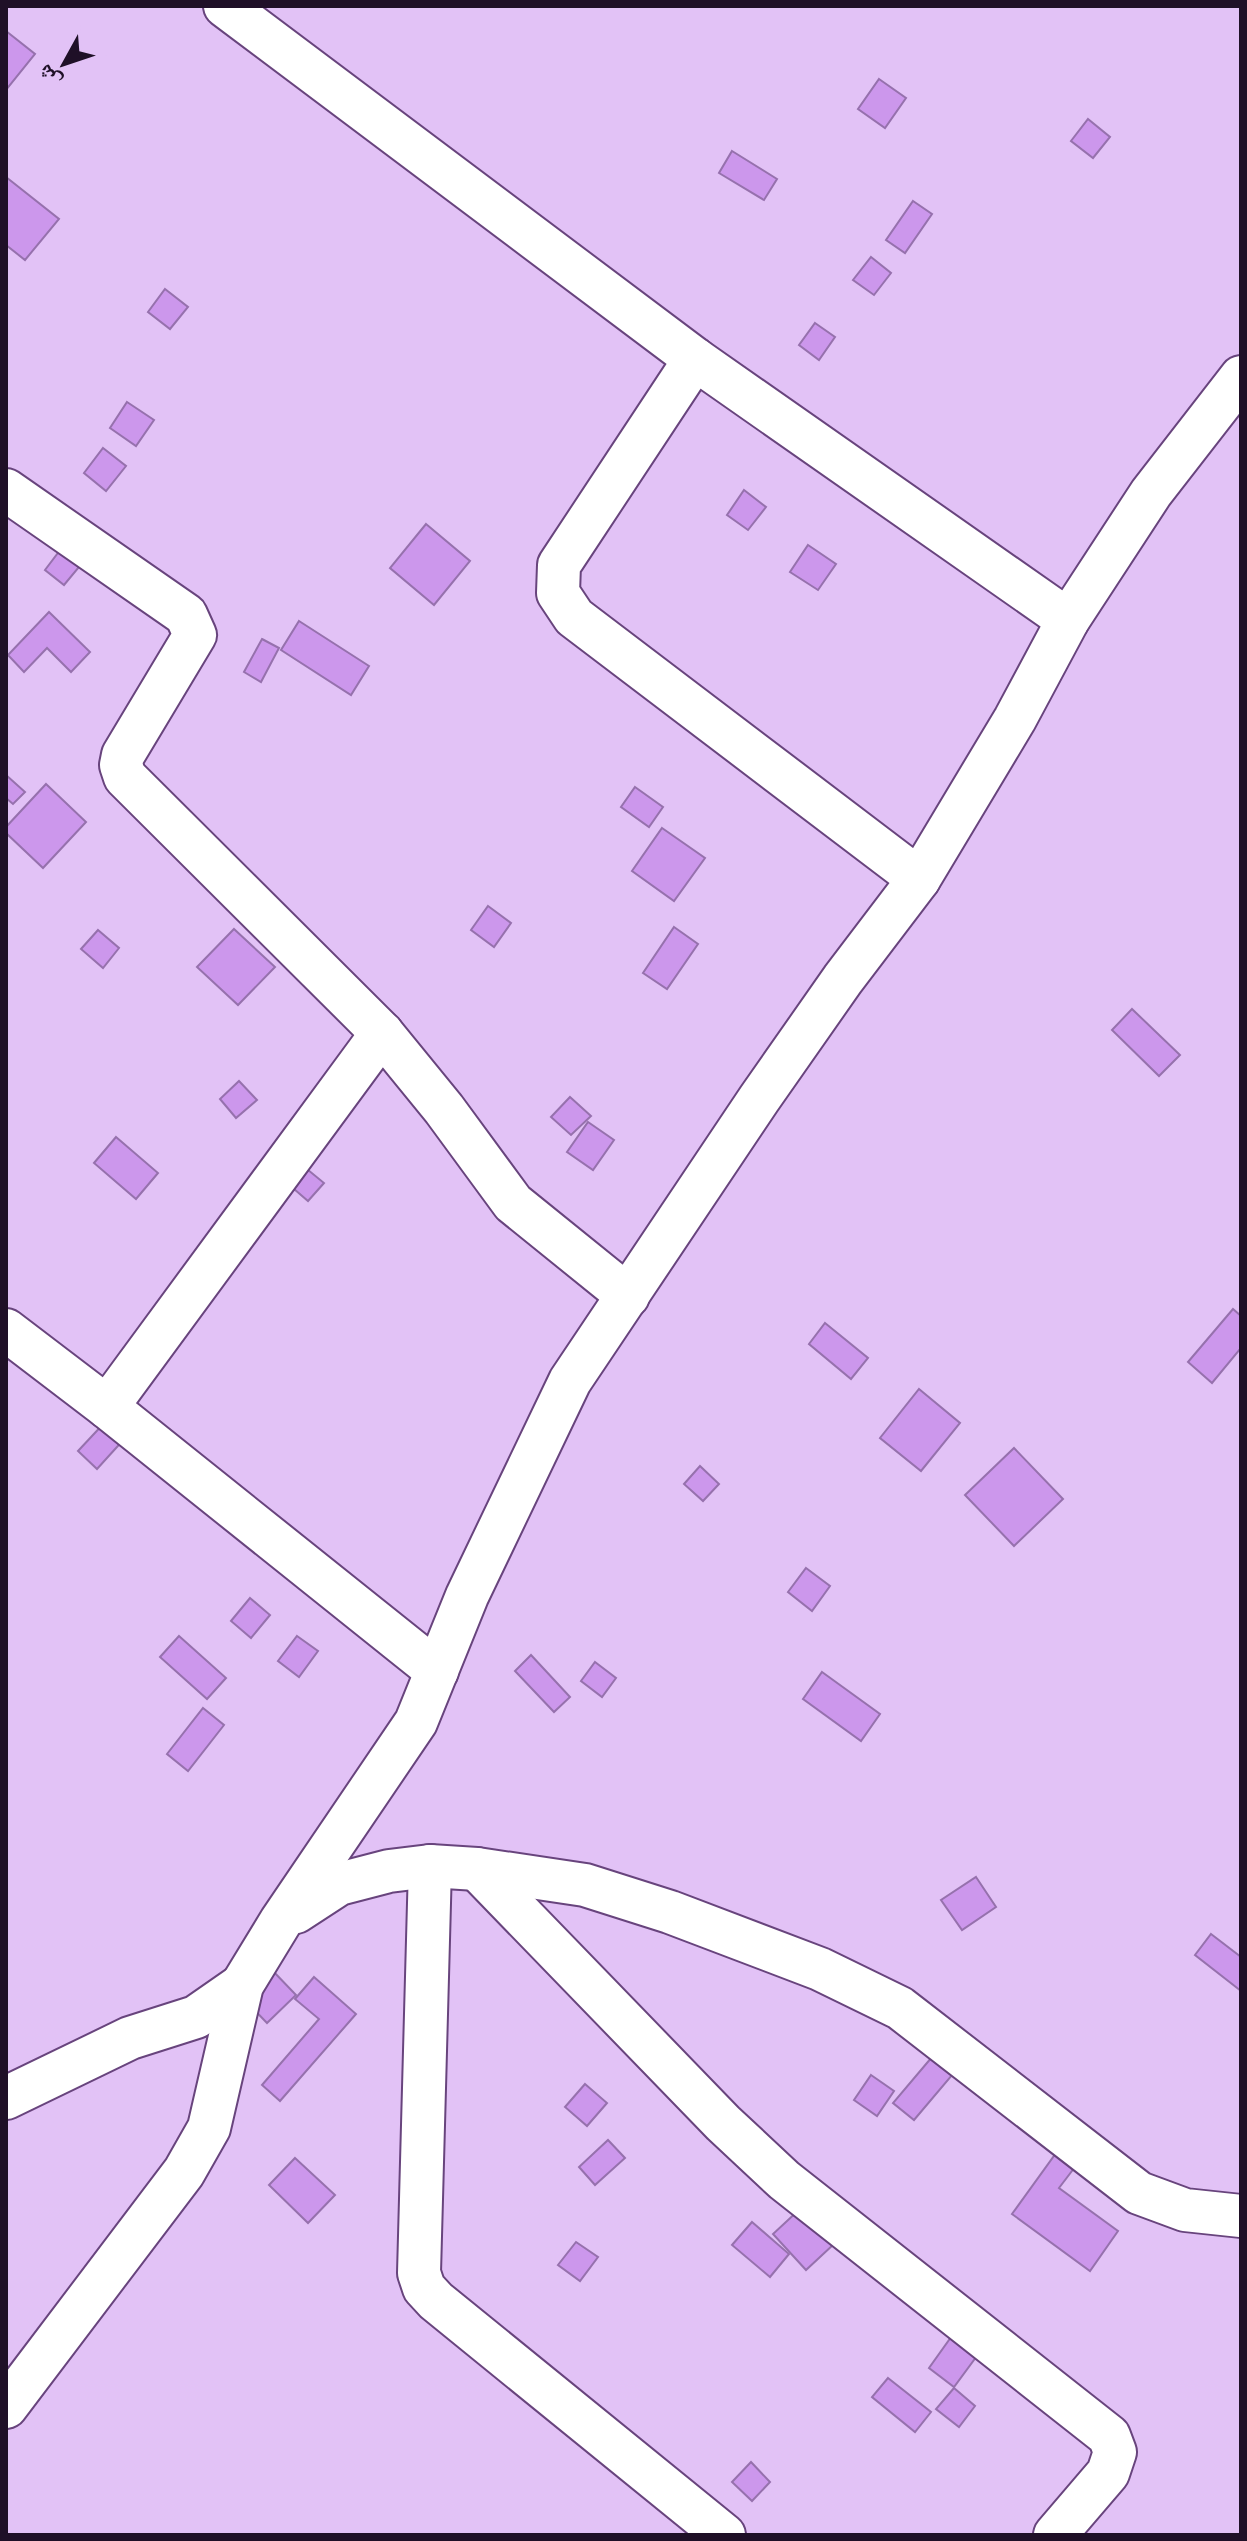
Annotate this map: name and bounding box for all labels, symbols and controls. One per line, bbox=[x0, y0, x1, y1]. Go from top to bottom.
north arrow bbox=[24, 24, 104, 104]
text: ش bbox=[34, 59, 67, 92]

